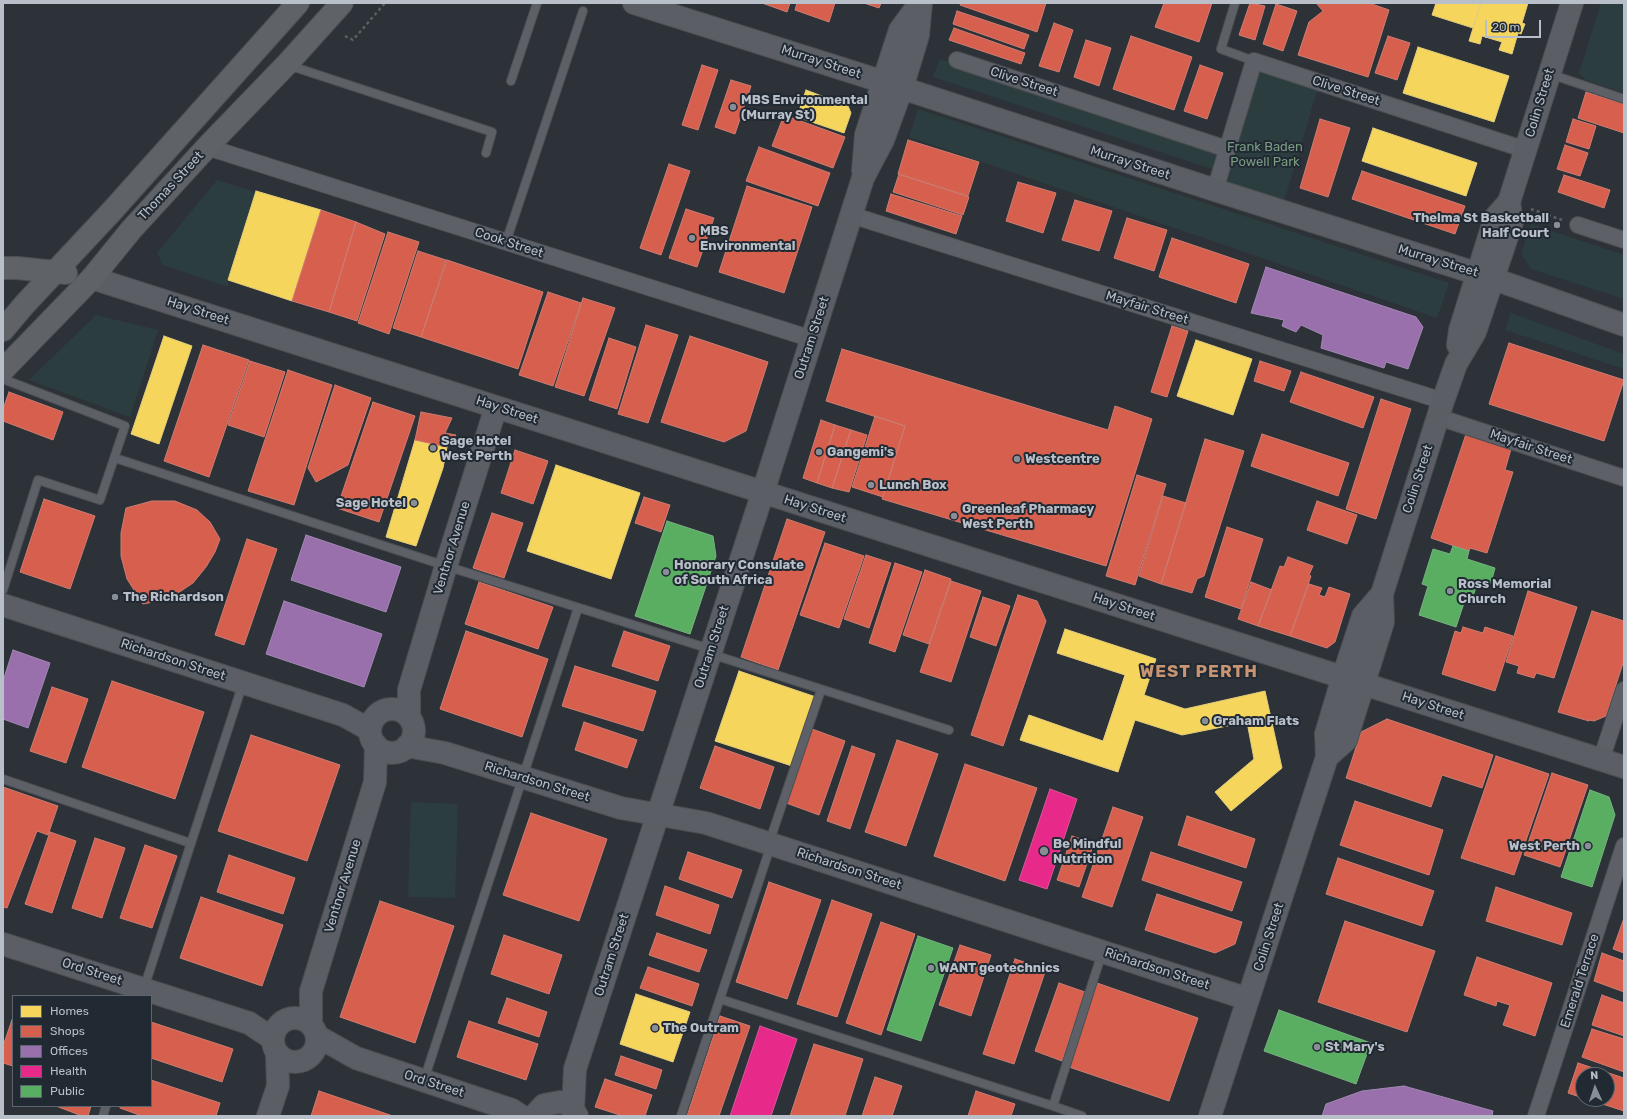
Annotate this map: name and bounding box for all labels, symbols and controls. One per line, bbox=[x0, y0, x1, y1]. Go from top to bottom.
scale bar bbox=[1487, 12, 1543, 38]
text: 20 m bbox=[1492, 20, 1520, 34]
street label: Murray Street bbox=[779, 42, 863, 82]
street label: Clive Street bbox=[988, 64, 1060, 100]
street label: Colin Street bbox=[1522, 67, 1558, 139]
street label: Clive Street bbox=[1310, 73, 1382, 109]
place label: MBS Environmental (Murray St) bbox=[741, 92, 868, 123]
marker: MBS Environmental (Murray St) bbox=[728, 102, 738, 112]
park label: Frank Baden Powell Park bbox=[1227, 139, 1303, 170]
street label: Murray Street bbox=[1088, 143, 1172, 183]
street label: Thomas Street bbox=[135, 148, 207, 224]
place label: Thelma St Basketball Half Court bbox=[1413, 210, 1549, 241]
marker: Thelma St Basketball Half Court bbox=[1552, 220, 1562, 230]
place label: MBS Environmental bbox=[700, 223, 795, 254]
street label: Cook Street bbox=[473, 225, 545, 261]
marker: MBS Environmental bbox=[687, 233, 697, 243]
street label: Murray Street bbox=[1396, 241, 1480, 281]
street label: Mayfair Street bbox=[1104, 288, 1190, 328]
street label: Hay Street bbox=[165, 294, 231, 328]
street label: Outram Street bbox=[791, 295, 833, 381]
street label: Hay Street bbox=[474, 393, 540, 427]
street label: Mayfair Street bbox=[1488, 426, 1574, 468]
place label: Sage Hotel West Perth bbox=[441, 433, 512, 464]
marker: Sage Hotel West Perth bbox=[428, 443, 438, 453]
street label: Colin Street bbox=[1400, 443, 1436, 515]
place label: Gangemi's bbox=[827, 444, 894, 460]
marker: Gangemi's bbox=[814, 447, 824, 457]
place label: Westcentre bbox=[1025, 451, 1100, 467]
marker: Westcentre bbox=[1012, 454, 1022, 464]
place label: Lunch Box bbox=[879, 477, 947, 493]
marker: Lunch Box bbox=[866, 480, 876, 490]
street label: Hay Street bbox=[782, 492, 848, 526]
place label: Sage Hotel bbox=[336, 495, 406, 511]
marker: Sage Hotel bbox=[409, 498, 419, 508]
street label: Ventnor Avenue bbox=[430, 499, 474, 597]
place label: Greenleaf Pharmacy West Perth bbox=[962, 501, 1094, 532]
marker: Greenleaf Pharmacy West Perth bbox=[949, 511, 959, 521]
place label: Honorary Consulate of South Africa bbox=[674, 557, 804, 588]
marker: Honorary Consulate of South Africa bbox=[661, 567, 671, 577]
place label: Ross Memorial Church bbox=[1458, 576, 1551, 607]
marker: Ross Memorial Church bbox=[1445, 586, 1455, 596]
place label: The Richardson bbox=[123, 589, 224, 605]
street label: Hay Street bbox=[1091, 590, 1157, 624]
marker: The Richardson bbox=[110, 592, 120, 602]
street label: Outram Street bbox=[691, 604, 733, 690]
street label: Richardson Street bbox=[119, 636, 227, 684]
district label: WEST PERTH bbox=[1140, 662, 1258, 682]
street label: Hay Street bbox=[1400, 689, 1466, 723]
place label: Graham Flats bbox=[1213, 713, 1299, 729]
marker: Graham Flats bbox=[1200, 716, 1210, 726]
street label: Richardson Street bbox=[483, 759, 591, 805]
place label: Be Mindful Nutrition bbox=[1053, 836, 1121, 867]
street label: Ventnor Avenue bbox=[321, 837, 365, 935]
place label: West Perth bbox=[1509, 838, 1580, 854]
marker: West Perth bbox=[1583, 841, 1593, 851]
street label: Richardson Street bbox=[795, 845, 903, 893]
marker: Be Mindful Nutrition bbox=[1038, 845, 1050, 857]
street label: Colin Street bbox=[1251, 901, 1287, 973]
street label: Outram Street bbox=[591, 912, 633, 998]
street label: Emerald Terrace bbox=[1557, 932, 1603, 1030]
street label: Richardson Street bbox=[1103, 945, 1211, 993]
street label: Ord Street bbox=[60, 955, 124, 989]
place label: WANT geotechnics bbox=[939, 960, 1060, 976]
marker: WANT geotechnics bbox=[926, 963, 936, 973]
legend bbox=[12, 995, 152, 1107]
text: Homes bbox=[50, 1004, 89, 1018]
place label: The Outram bbox=[663, 1020, 739, 1036]
marker: The Outram bbox=[650, 1023, 660, 1033]
text: Shops bbox=[50, 1024, 85, 1038]
place label: St Mary's bbox=[1325, 1039, 1385, 1055]
marker: St Mary's bbox=[1312, 1042, 1322, 1052]
text: Offices bbox=[50, 1044, 88, 1058]
text: Health bbox=[50, 1064, 87, 1078]
street label: Ord Street bbox=[402, 1067, 466, 1101]
north arrow bbox=[1575, 1067, 1615, 1107]
text: N bbox=[1590, 1069, 1599, 1082]
text: Public bbox=[50, 1084, 85, 1098]

